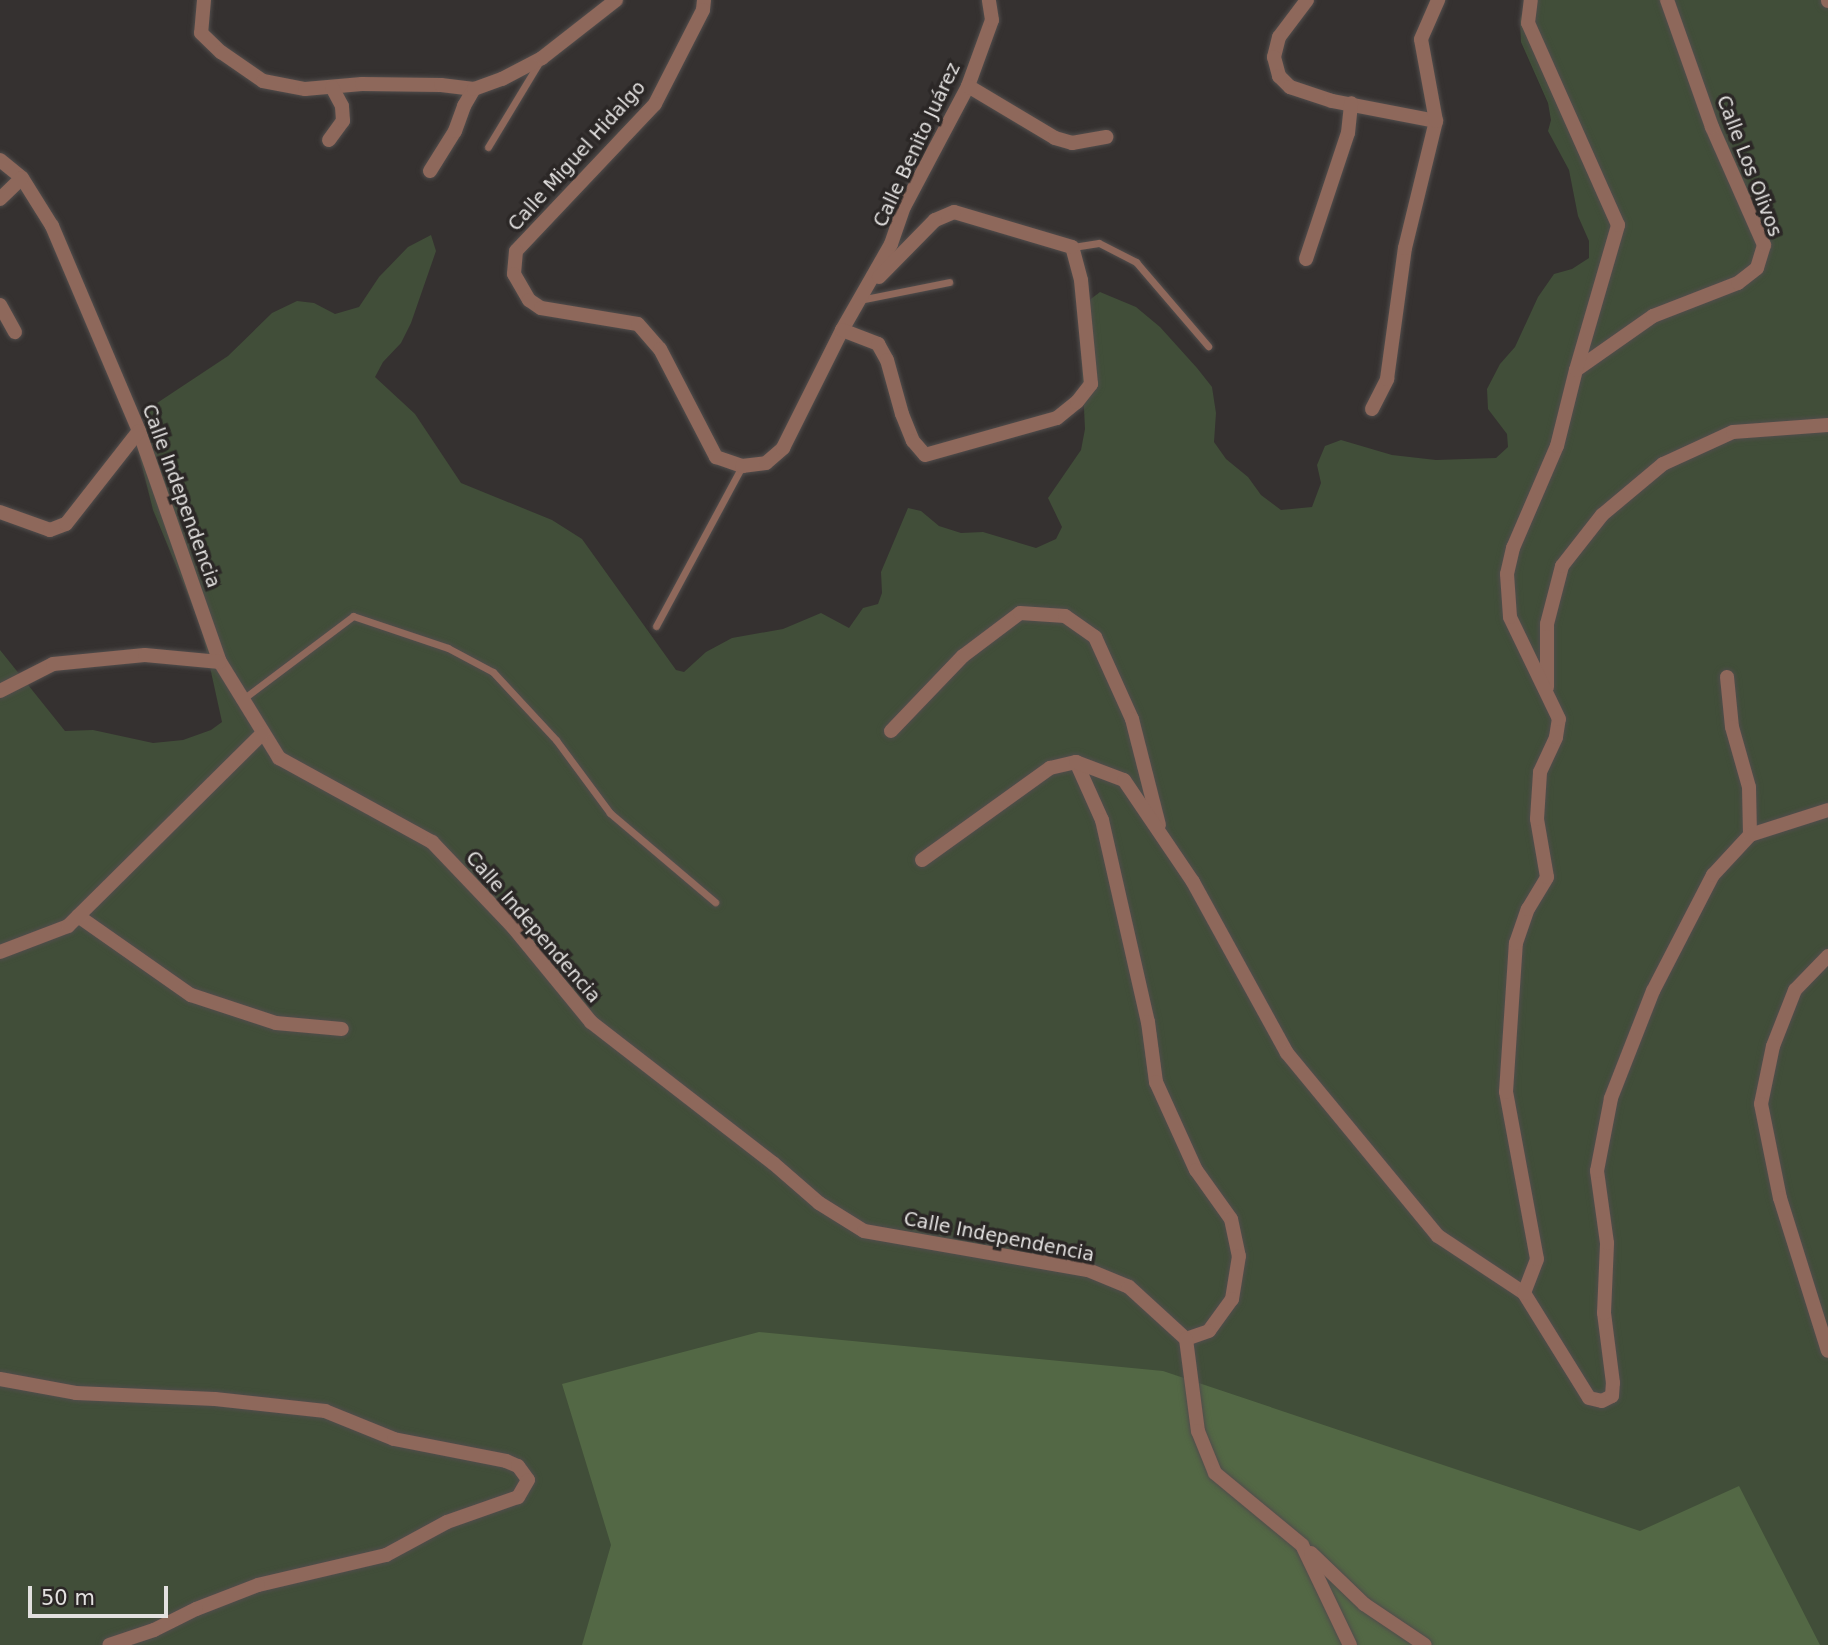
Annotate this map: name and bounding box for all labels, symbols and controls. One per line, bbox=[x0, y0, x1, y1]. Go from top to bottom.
street label: Calle Benito Juárez bbox=[869, 59, 965, 231]
street label: Calle Miguel Hidalgo bbox=[504, 76, 650, 236]
street label: Calle Los Olivos bbox=[1712, 92, 1786, 240]
street label: Calle Independencia bbox=[137, 401, 225, 591]
street label: Calle Independencia bbox=[461, 846, 605, 1008]
street label: Calle Independencia bbox=[902, 1207, 1096, 1267]
scale bar bbox=[32, 1572, 172, 1616]
text: 50 m bbox=[41, 1586, 95, 1610]

